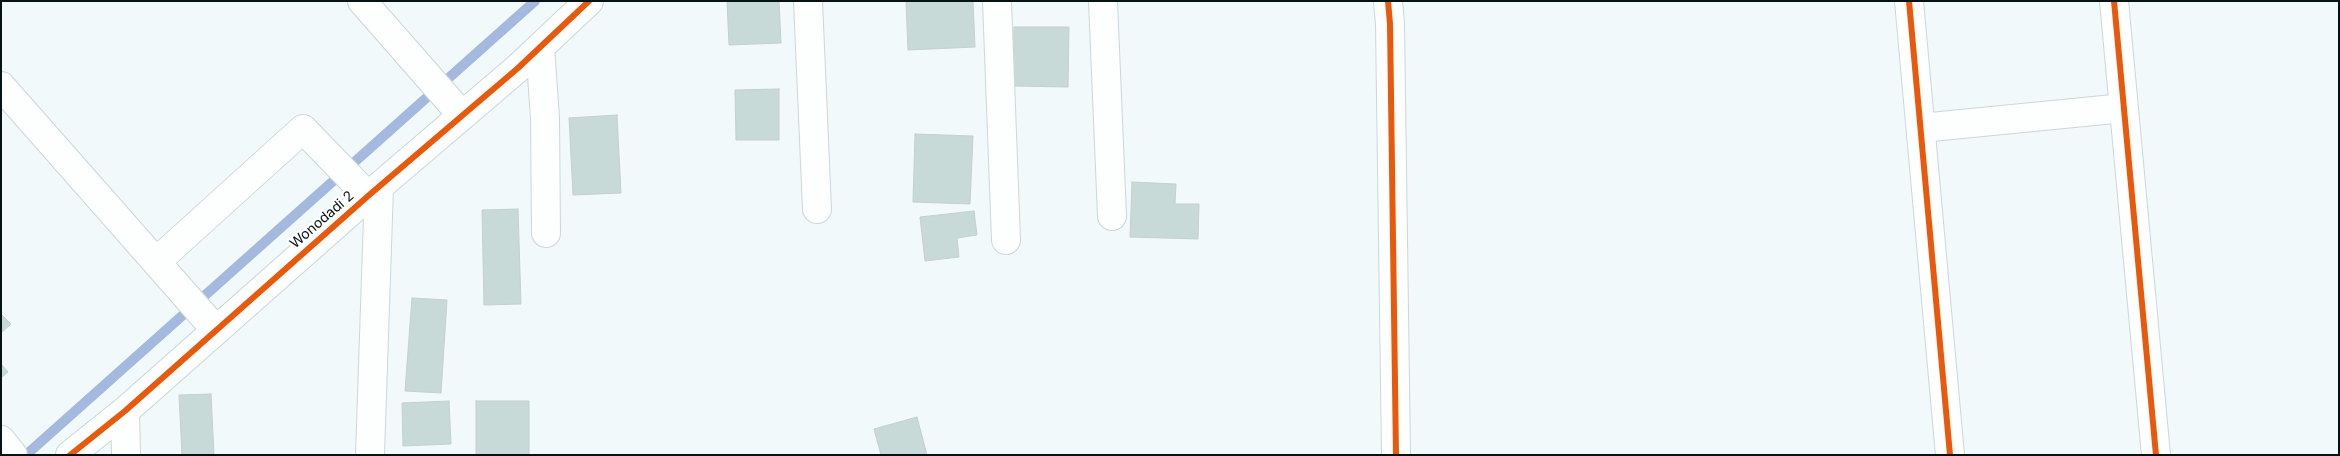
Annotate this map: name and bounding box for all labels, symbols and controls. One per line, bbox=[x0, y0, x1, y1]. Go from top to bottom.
street label: Wonodadi 2 bbox=[287, 188, 357, 252]

